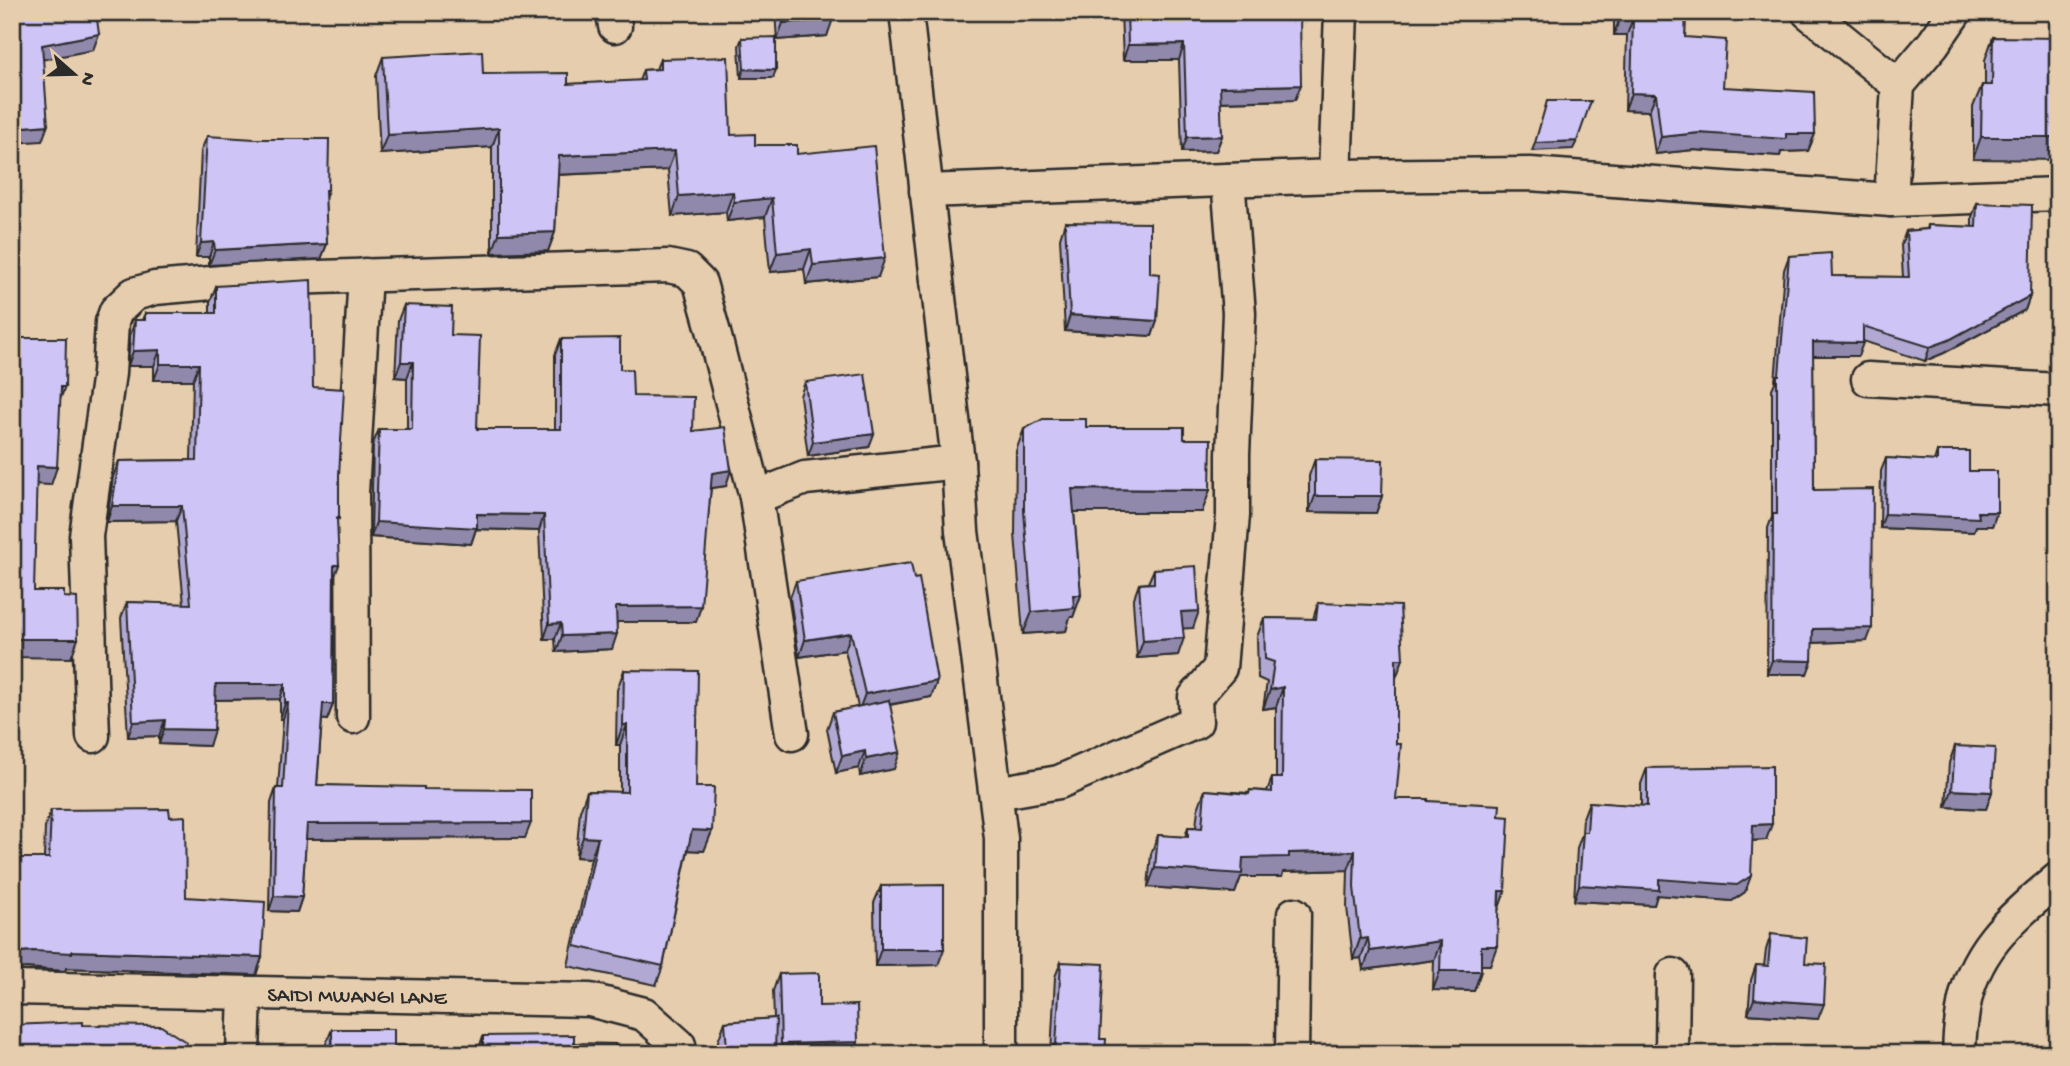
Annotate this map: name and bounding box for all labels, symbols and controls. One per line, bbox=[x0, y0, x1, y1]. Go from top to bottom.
north arrow bbox=[38, 38, 108, 108]
text: N bbox=[74, 69, 100, 88]
street label: SAIDI MWANGI LANE bbox=[267, 984, 448, 1013]

